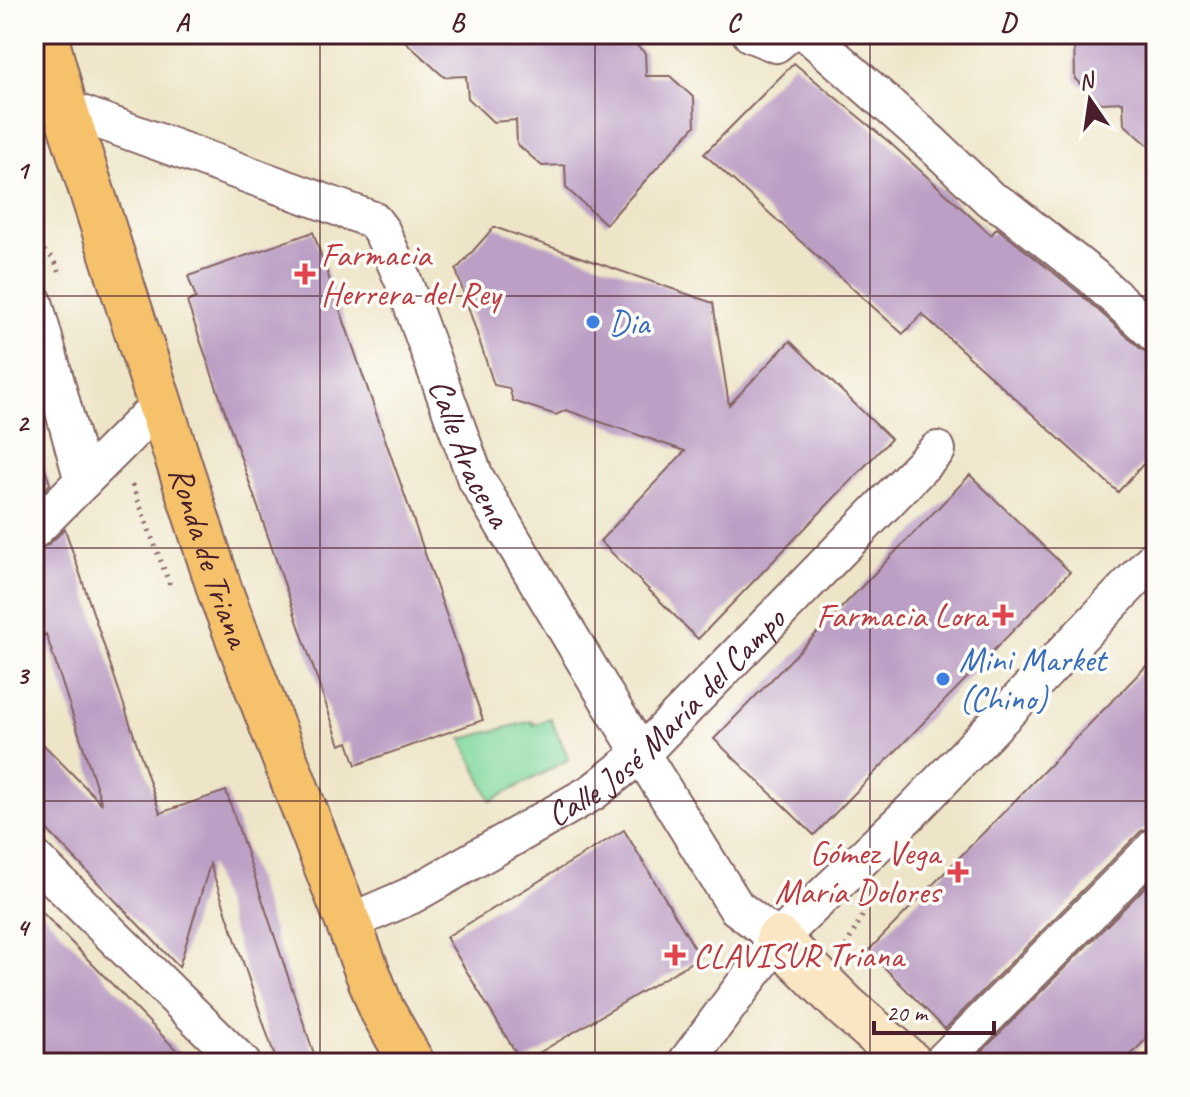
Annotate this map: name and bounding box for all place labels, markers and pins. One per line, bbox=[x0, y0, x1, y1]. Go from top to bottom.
place label: Farmacia Herrera del Rey bbox=[321, 233, 503, 315]
marker: Farmacia Herrera del Rey bbox=[296, 265, 314, 283]
place label: Dia bbox=[609, 301, 652, 344]
marker: Dia bbox=[584, 313, 602, 331]
place label: Farmacia Lora bbox=[816, 594, 990, 637]
marker: Farmacia Lora bbox=[994, 606, 1012, 624]
place label: Mini Market (Chino) bbox=[959, 638, 1109, 720]
marker: Mini Market (Chino) bbox=[934, 670, 952, 688]
place label: Gómez Vega María Dolores bbox=[775, 831, 943, 913]
marker: Gómez Vega María Dolores bbox=[947, 861, 969, 883]
place label: CLAVISUR Triana bbox=[693, 934, 906, 977]
marker: CLAVISUR Triana bbox=[664, 944, 686, 966]

